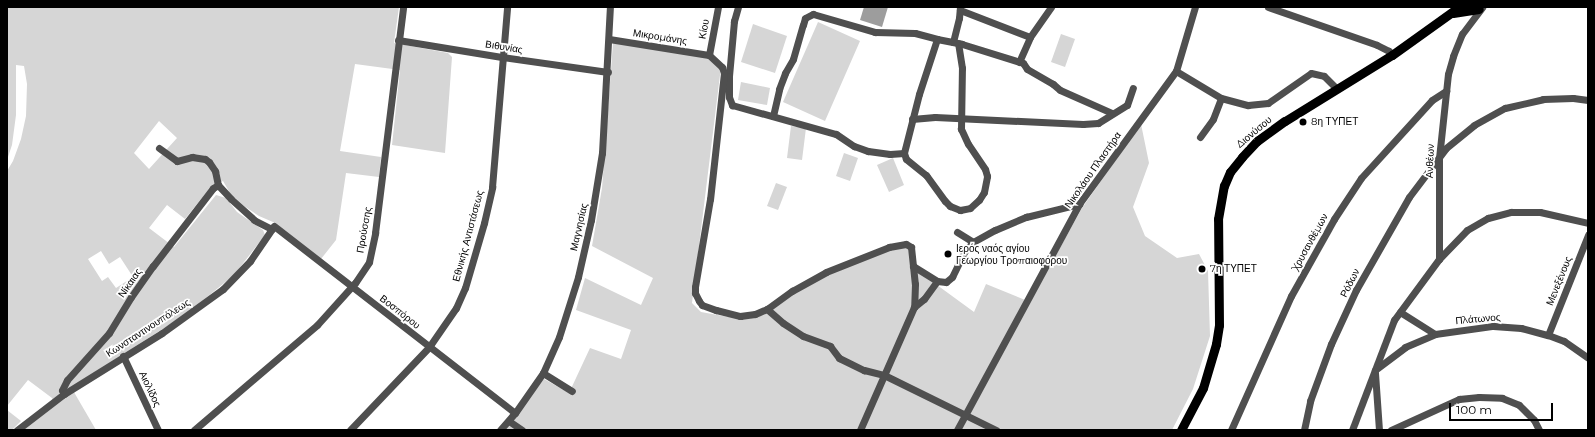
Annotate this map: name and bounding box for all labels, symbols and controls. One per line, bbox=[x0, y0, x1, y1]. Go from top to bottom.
street label: Κίου bbox=[696, 18, 712, 40]
street label: Μικρομάνης bbox=[632, 27, 688, 47]
street label: Βιθυνίας bbox=[484, 38, 524, 56]
street label: Διονύσου bbox=[1234, 114, 1274, 150]
place label: 8η ΤΥΠΕΤ bbox=[1311, 116, 1358, 128]
marker: 8η ΤΥΠΕΤ bbox=[1298, 117, 1308, 127]
street label: Νικολάου Πλαστήρα bbox=[1062, 130, 1124, 210]
street label: Ανθέων bbox=[1423, 144, 1437, 178]
street label: Εθνικής Αντιστάσεως bbox=[450, 189, 486, 283]
street label: Μαγνησίας bbox=[568, 202, 590, 252]
street label: Προύσσης bbox=[354, 206, 374, 254]
street label: Χρυσανθέμων bbox=[1289, 211, 1331, 273]
place label: Ιερός ναός αγίου Γεωργίου Τροπαιοφόρου bbox=[956, 242, 1067, 266]
marker: Ιερός ναός αγίου Γεωργίου Τροπαιοφόρου bbox=[943, 249, 953, 259]
street label: Μενεξένους bbox=[1544, 255, 1574, 307]
place label: 7η ΤΥΠΕΤ bbox=[1210, 263, 1257, 275]
marker: 7η ΤΥΠΕΤ bbox=[1197, 264, 1207, 274]
street label: Νίκαιας bbox=[116, 266, 144, 300]
street label: Ρόδων bbox=[1338, 267, 1362, 299]
street label: Βοσπόρου bbox=[377, 293, 423, 331]
street label: Κωνσταντινουπόλεως bbox=[104, 296, 192, 360]
street label: Πλάτωνος bbox=[1455, 311, 1501, 327]
street label: Αιολίδος bbox=[137, 369, 163, 409]
scale bar bbox=[1451, 395, 1555, 421]
text: 100 m bbox=[1456, 402, 1492, 417]

